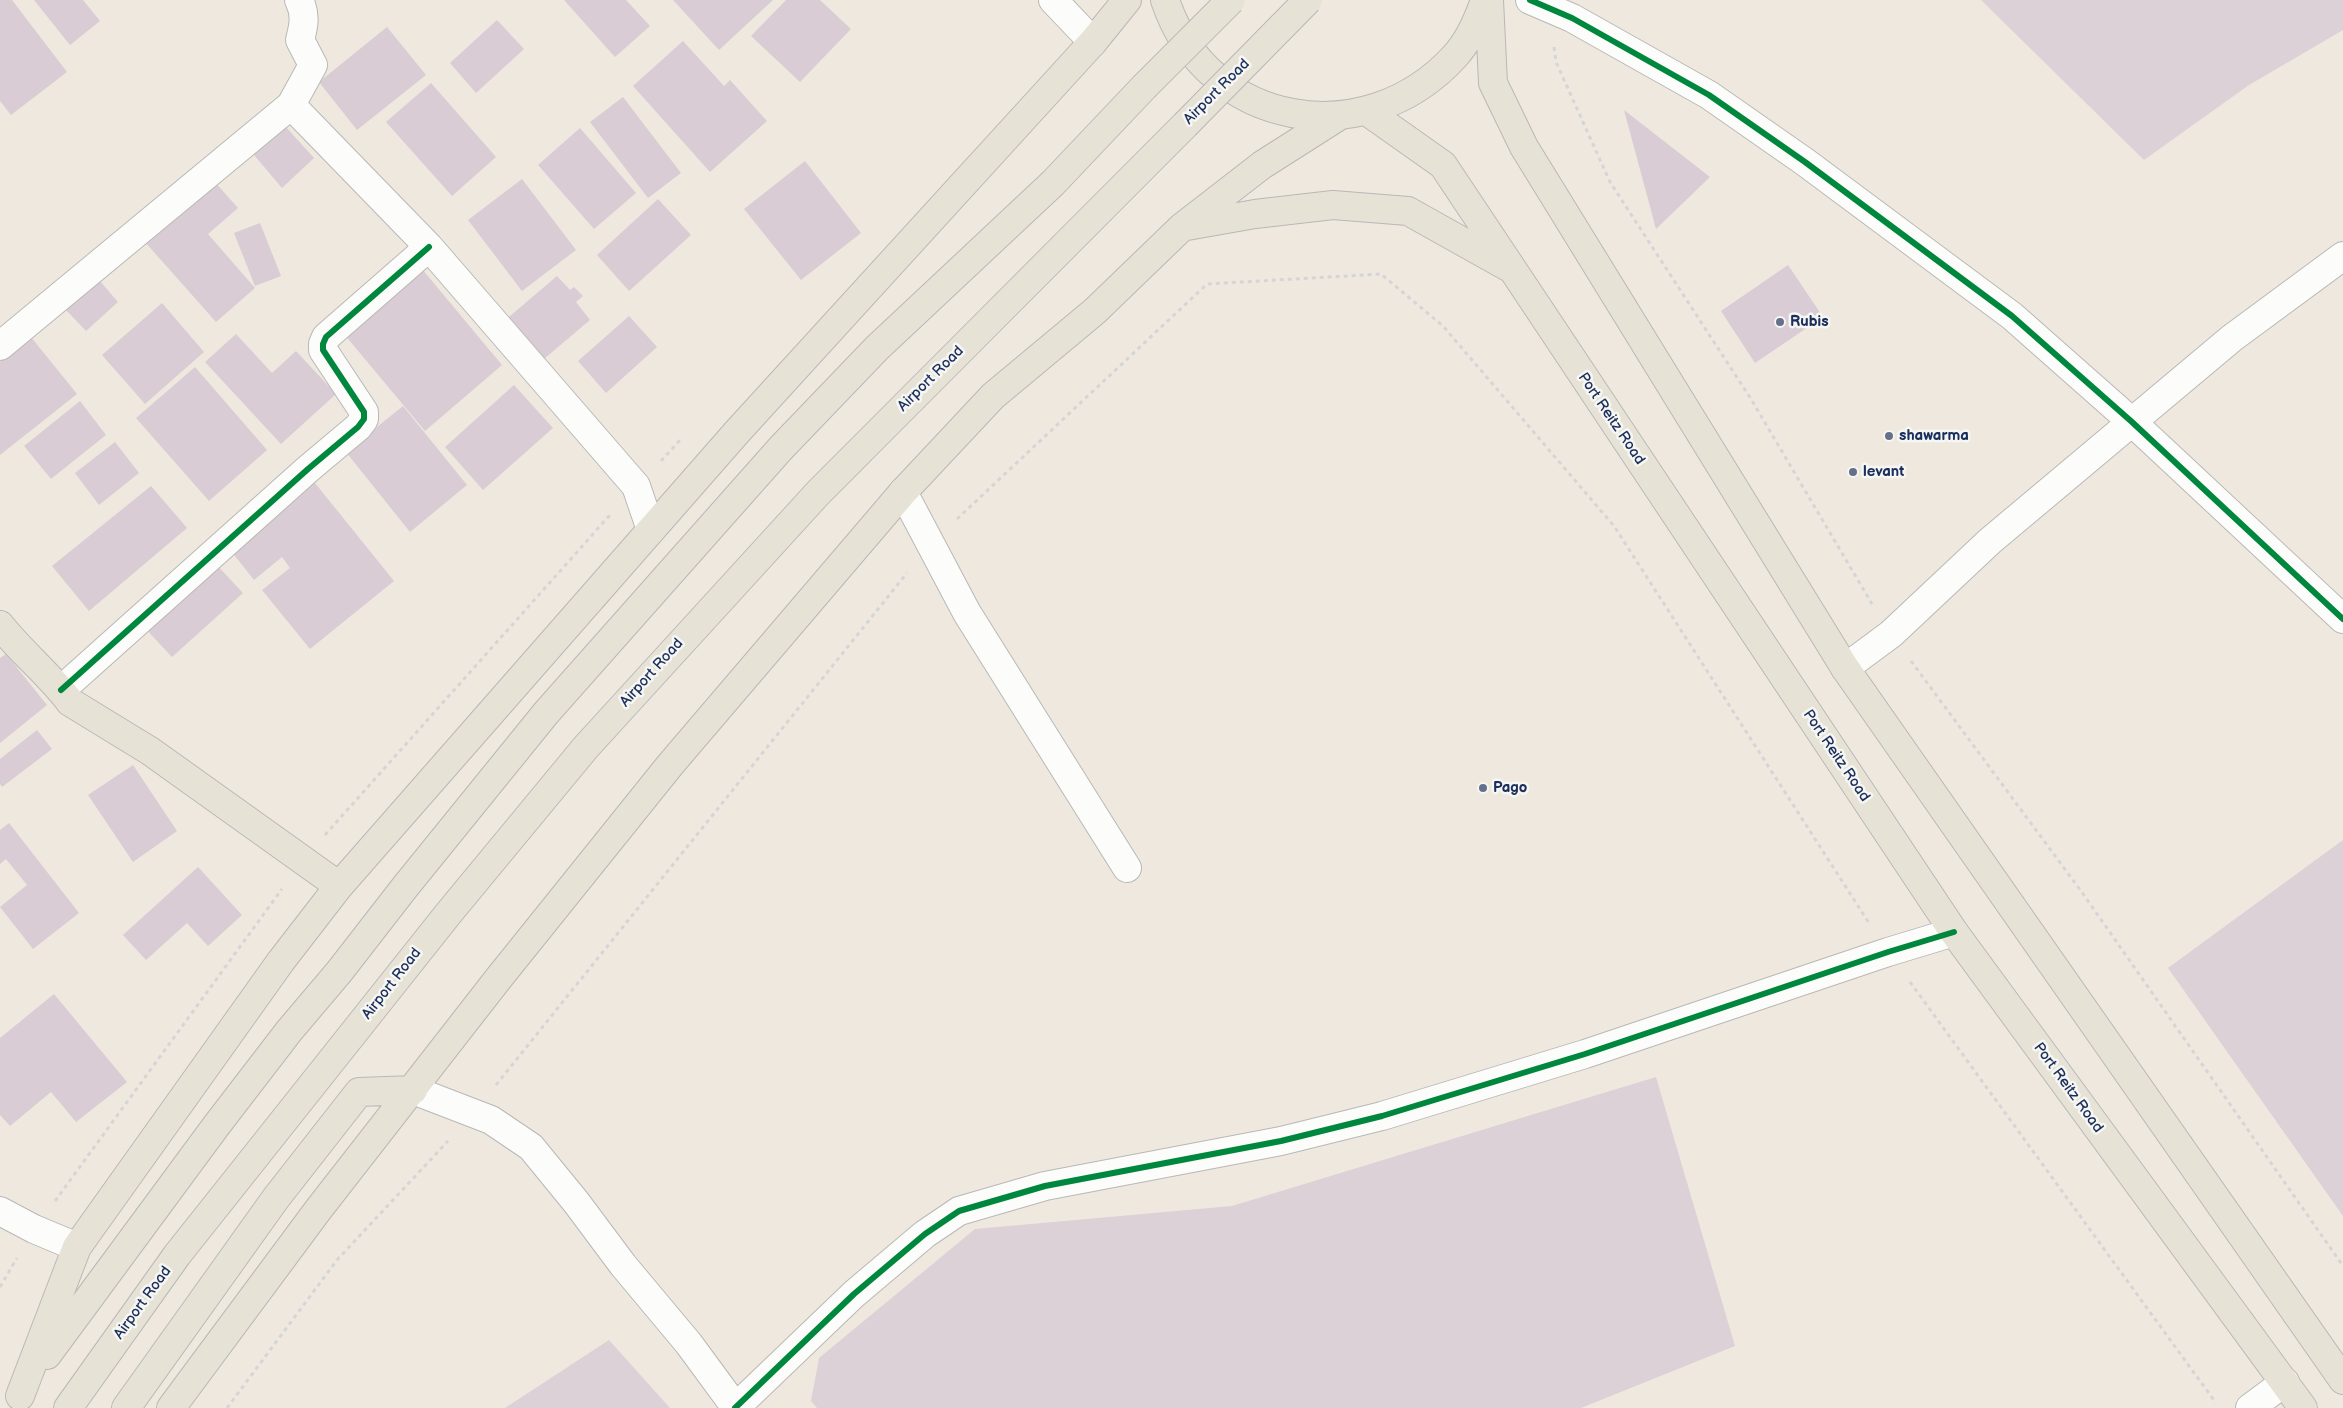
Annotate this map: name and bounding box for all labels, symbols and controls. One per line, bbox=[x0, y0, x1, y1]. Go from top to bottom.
street label: Airport Road bbox=[1180, 55, 1254, 129]
place label: Rubis bbox=[1790, 313, 1829, 331]
marker: Rubis bbox=[1774, 316, 1786, 328]
street label: Airport Road bbox=[894, 342, 968, 416]
street label: Port Reitz Road bbox=[1574, 370, 1648, 468]
place label: shawarma bbox=[1899, 427, 1969, 445]
marker: shawarma bbox=[1883, 430, 1895, 442]
place label: levant bbox=[1863, 463, 1904, 481]
marker: levant bbox=[1847, 466, 1859, 478]
street label: Airport Road bbox=[617, 635, 687, 711]
street label: Port Reitz Road bbox=[1799, 707, 1873, 805]
place label: Pago bbox=[1493, 779, 1527, 797]
marker: Pago bbox=[1477, 782, 1489, 794]
street label: Airport Road bbox=[358, 945, 426, 1023]
street label: Port Reitz Road bbox=[2029, 1040, 2107, 1136]
street label: Airport Road bbox=[110, 1263, 176, 1343]

